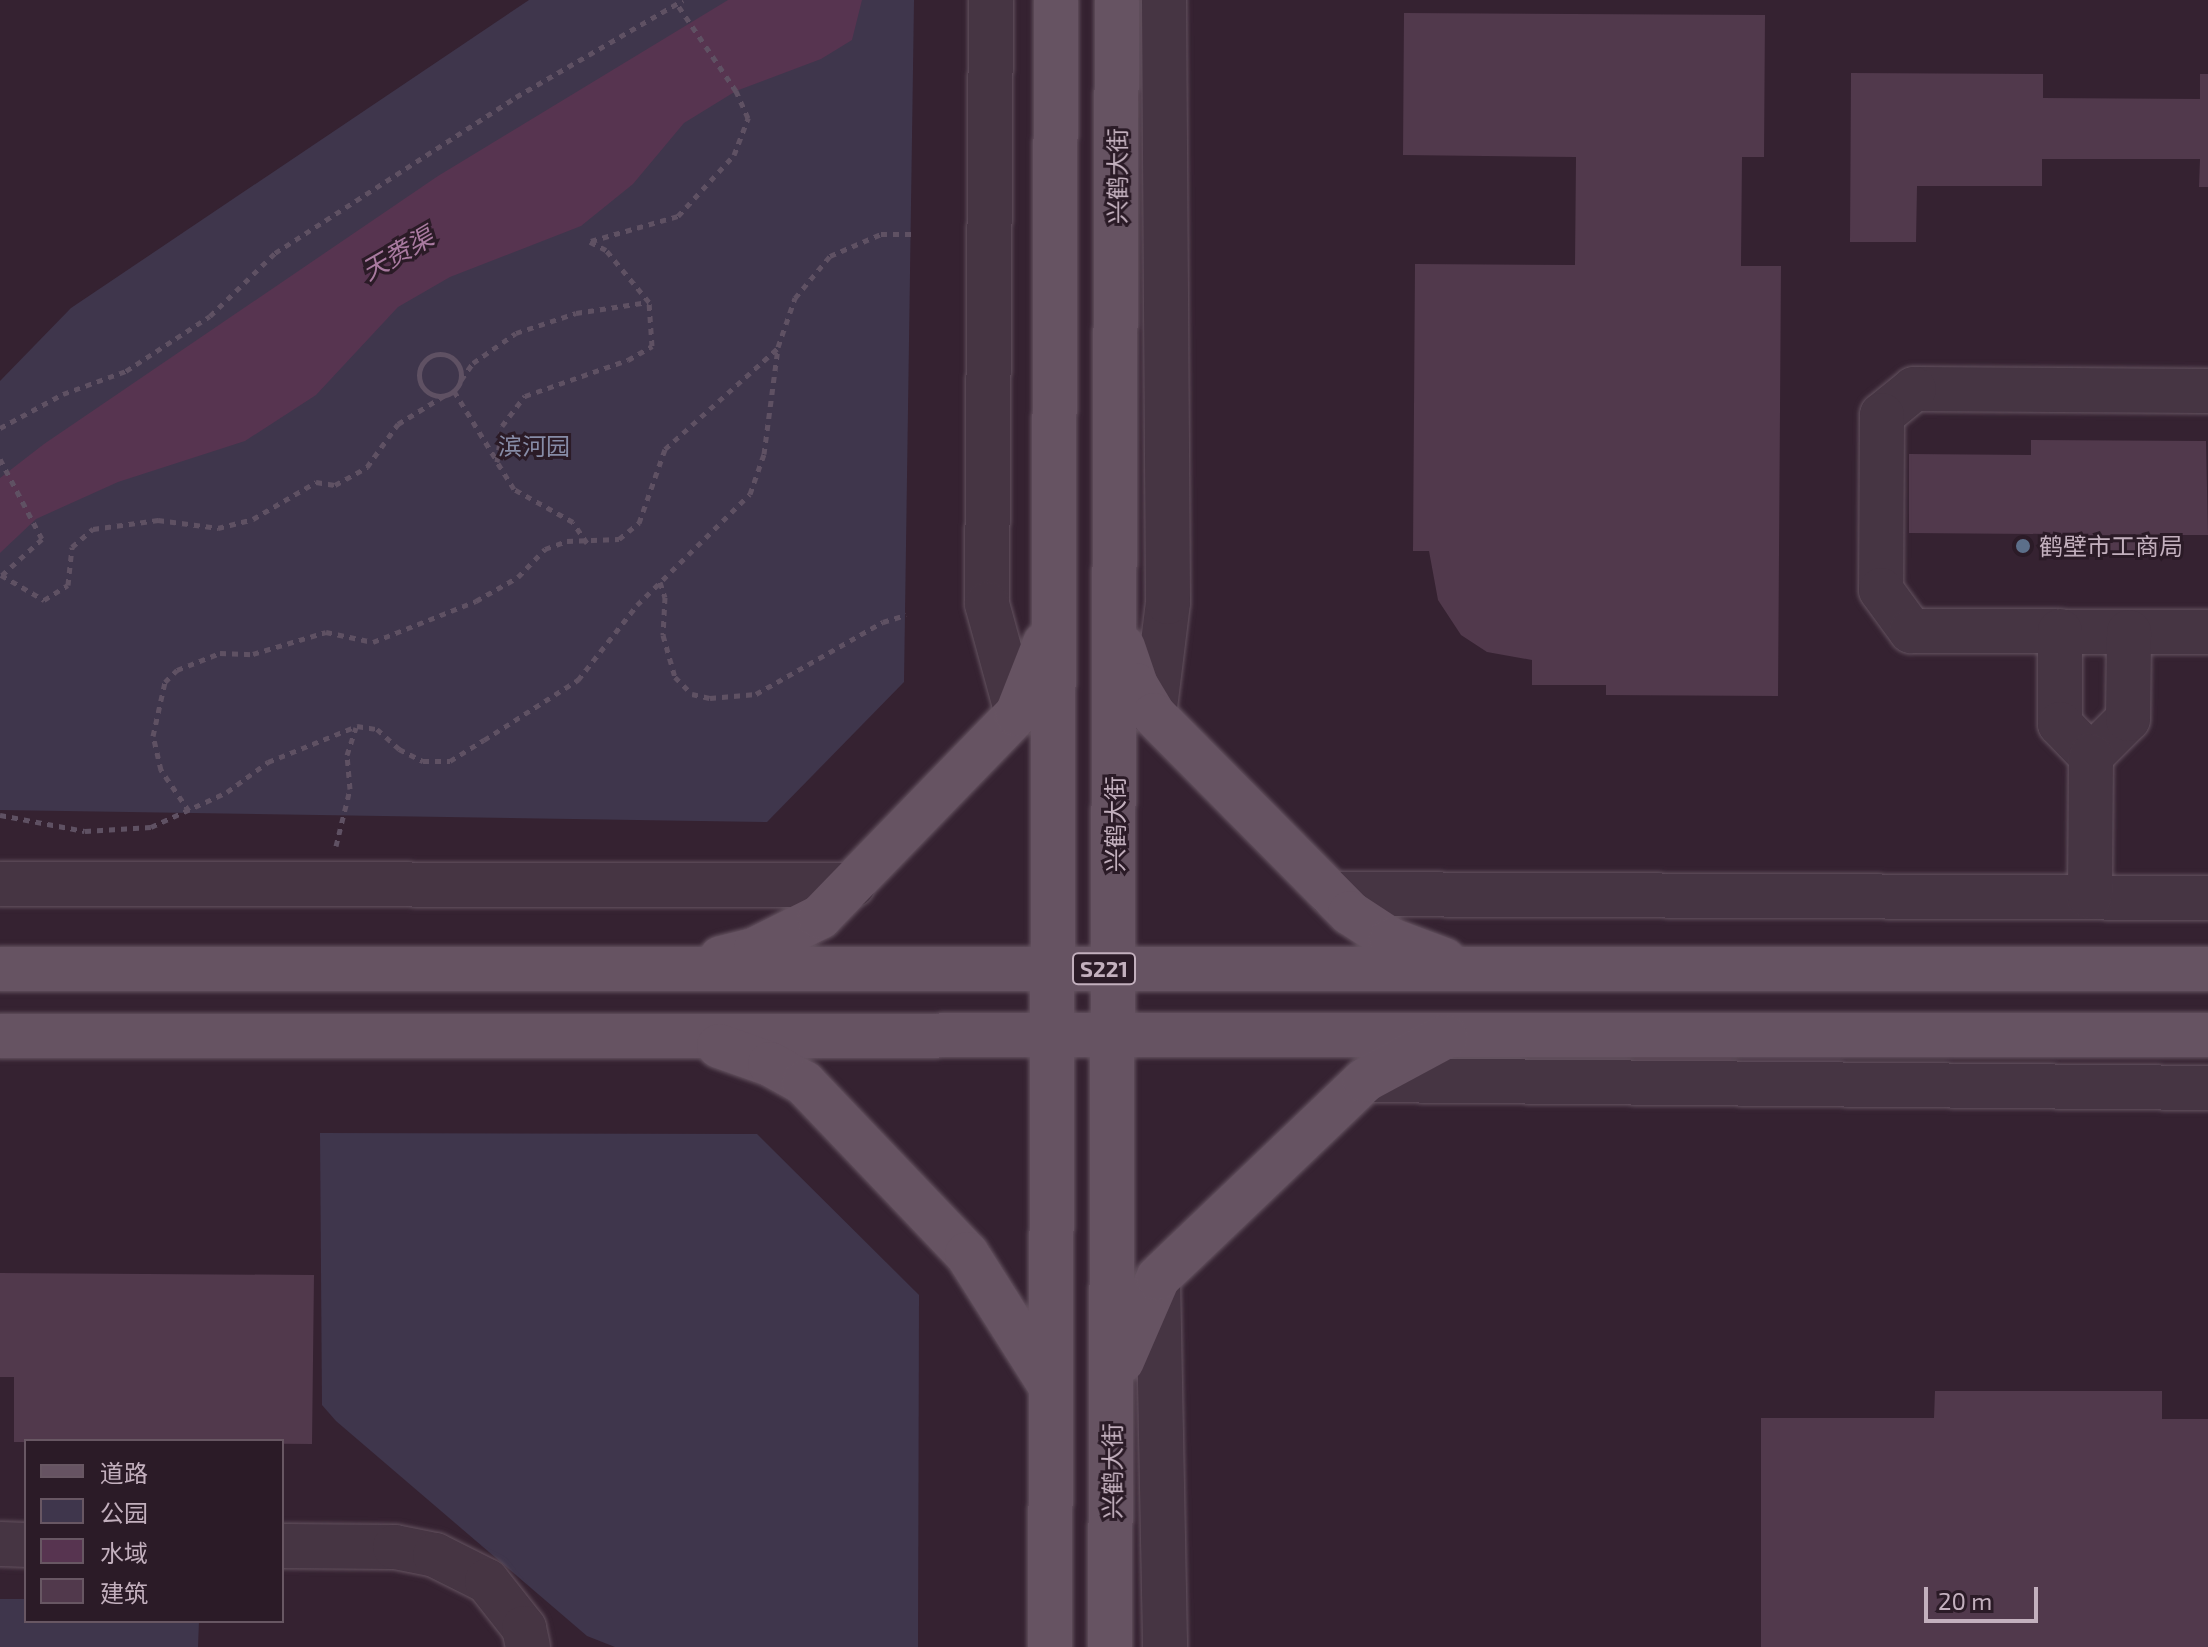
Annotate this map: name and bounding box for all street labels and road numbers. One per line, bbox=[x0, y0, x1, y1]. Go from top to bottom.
street label: 兴鹤大街 bbox=[1103, 128, 1131, 224]
street label: 兴鹤大街 bbox=[1101, 776, 1129, 872]
road number: S221 bbox=[1072, 951, 1136, 987]
street label: 兴鹤大街 bbox=[1098, 1423, 1126, 1519]

